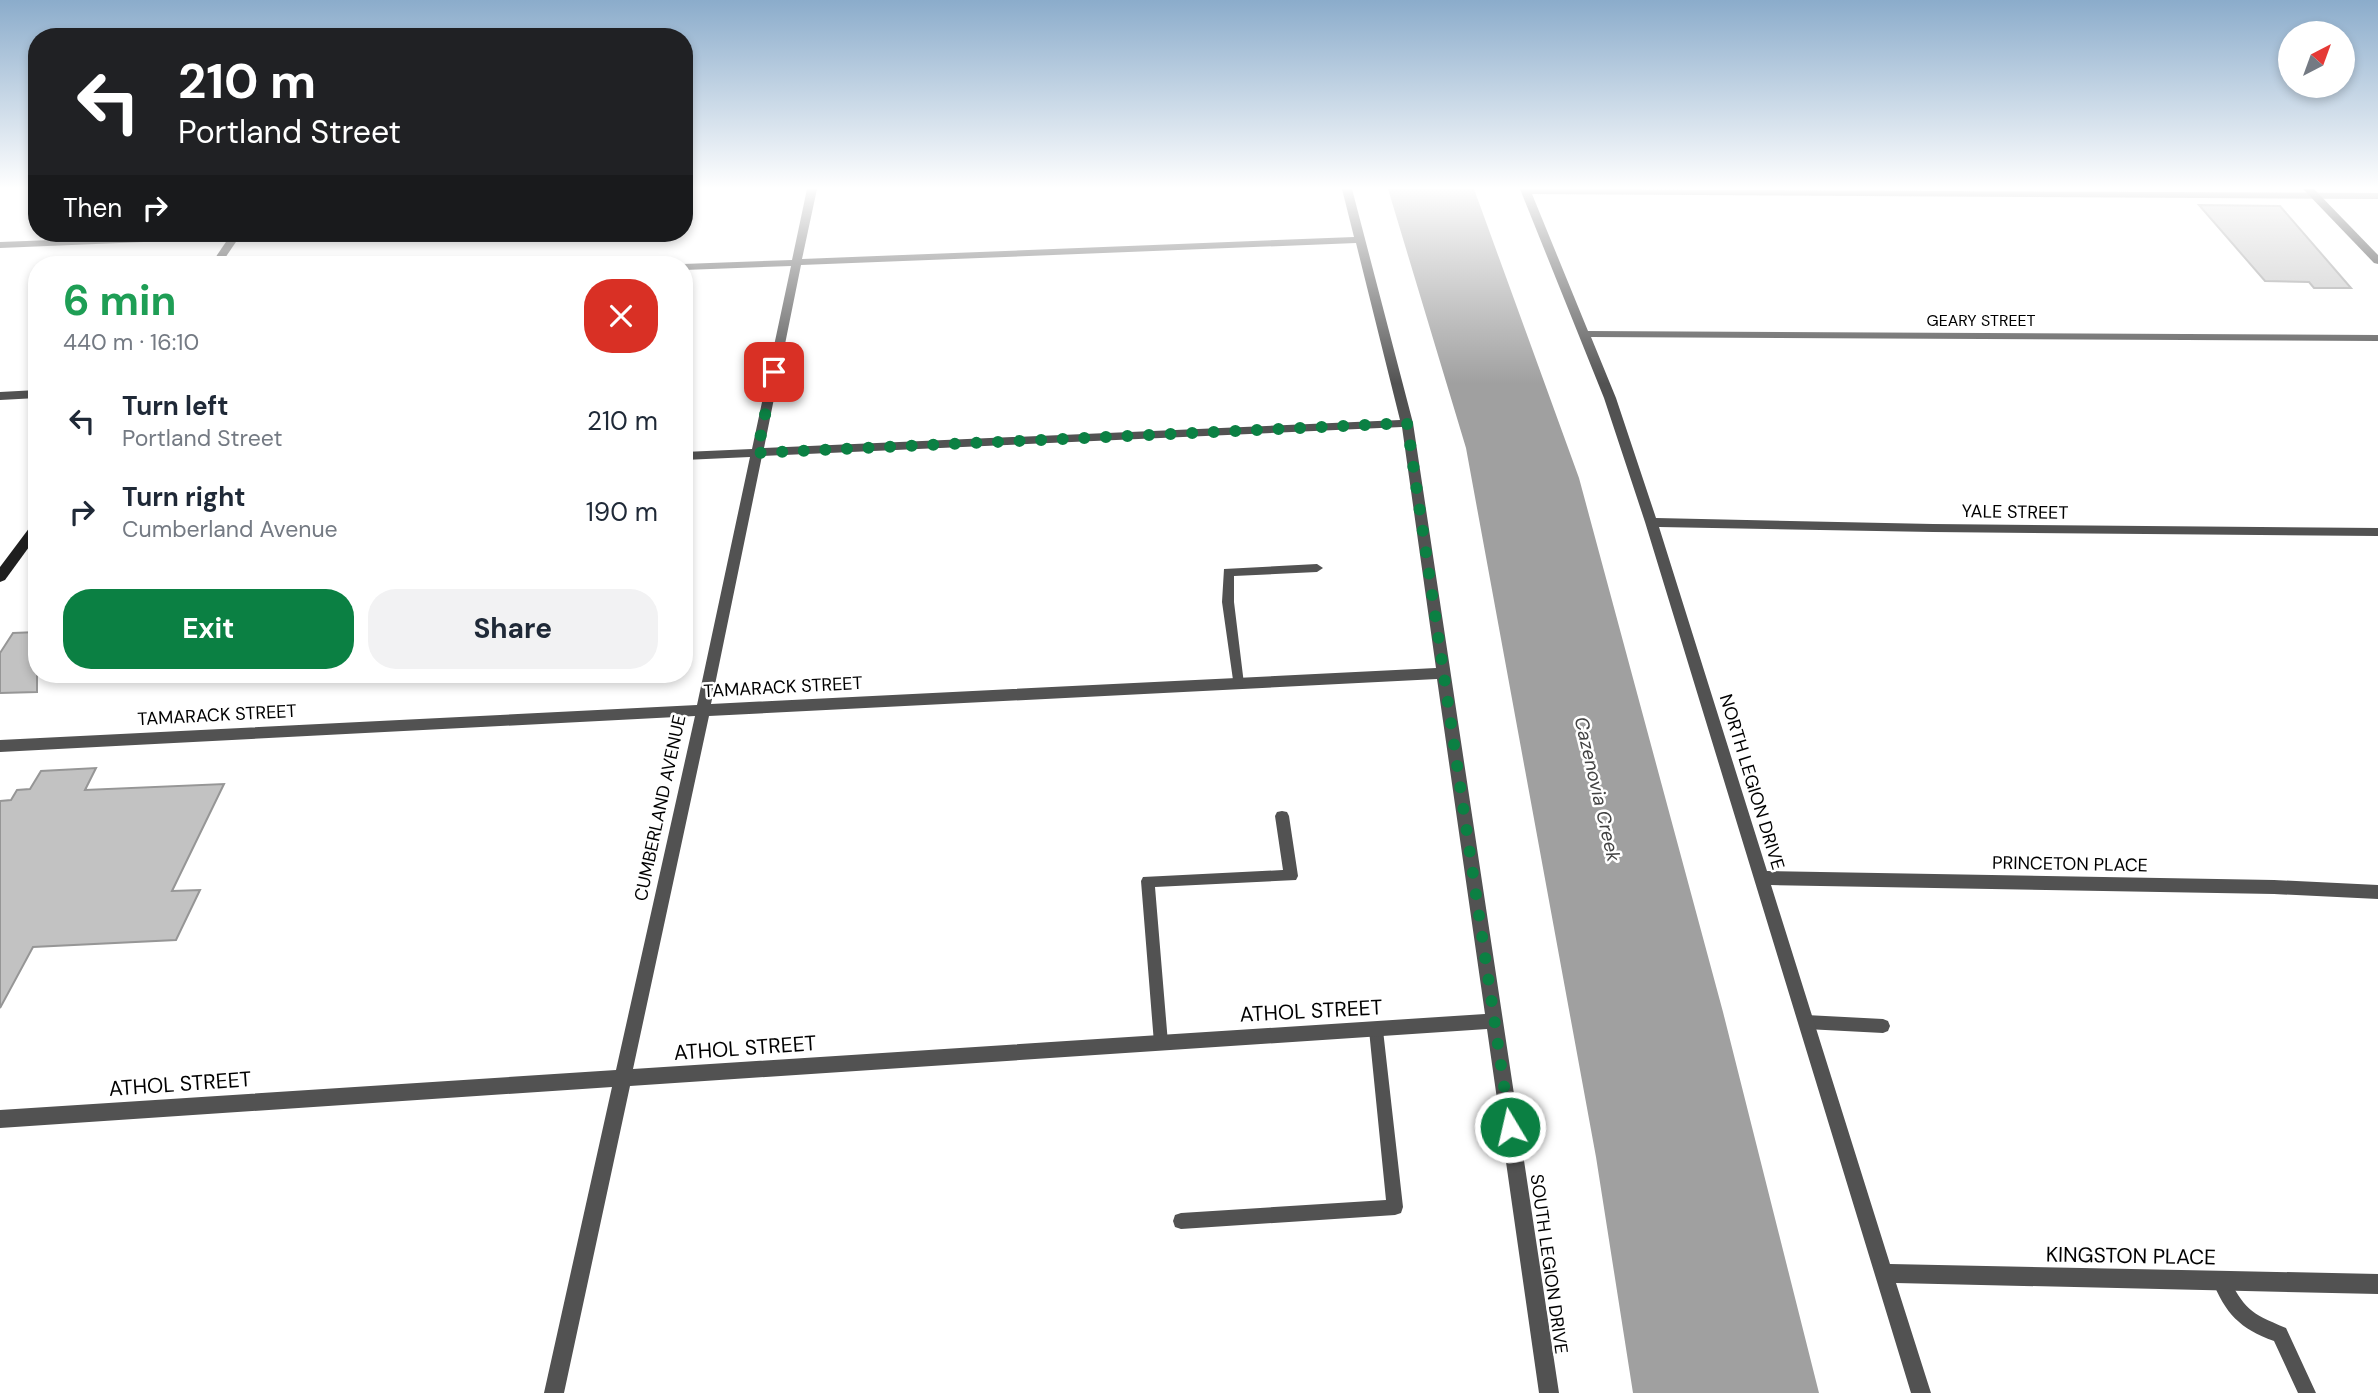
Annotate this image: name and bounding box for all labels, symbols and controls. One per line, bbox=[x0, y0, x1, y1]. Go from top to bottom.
north arrow bbox=[2278, 21, 2356, 98]
map controls bbox=[2278, 21, 2355, 98]
text: 210 m bbox=[178, 49, 316, 113]
icon: left bbox=[63, 56, 154, 147]
text: Portland Street bbox=[178, 111, 401, 153]
icon: right bbox=[136, 189, 174, 227]
text: Then bbox=[63, 191, 122, 225]
text: 6 min bbox=[63, 273, 176, 328]
button: close bbox=[584, 279, 658, 353]
street label: GEARY STREET bbox=[1927, 310, 2035, 331]
text: 440 m · 16:10 bbox=[63, 327, 199, 357]
pin bbox=[744, 342, 804, 402]
icon: arrive bbox=[755, 353, 793, 391]
text: Turn left bbox=[122, 389, 229, 423]
icon: left bbox=[63, 402, 101, 440]
text: 210 m bbox=[587, 404, 658, 438]
text: Portland Street bbox=[122, 423, 282, 453]
text: Turn right bbox=[122, 480, 246, 514]
icon: right bbox=[63, 493, 101, 531]
text: 190 m bbox=[586, 495, 658, 529]
street label: YALE STREET bbox=[1961, 499, 2069, 525]
text: Cumberland Avenue bbox=[122, 514, 338, 544]
button: Exit bbox=[63, 589, 354, 669]
button: Share bbox=[368, 589, 658, 669]
street label: TAMARACK STREET bbox=[703, 671, 863, 703]
street label: NORTH LEGION DRIVE bbox=[1714, 691, 1790, 873]
street label: TAMARACK STREET bbox=[137, 699, 297, 731]
street label: CUMBERLAND AVENUE bbox=[629, 713, 691, 903]
water label: Cazenovia Creek bbox=[1569, 714, 1626, 864]
street label: PRINCETON PLACE bbox=[1992, 851, 2148, 877]
street label: ATHOL STREET bbox=[1239, 993, 1383, 1029]
street label: ATHOL STREET bbox=[673, 1029, 817, 1067]
street label: ATHOL STREET bbox=[108, 1065, 252, 1103]
position arrow bbox=[1473, 1090, 1547, 1164]
street label: SOUTH LEGION DRIVE bbox=[1524, 1172, 1574, 1356]
street label: KINGSTON PLACE bbox=[2046, 1241, 2216, 1271]

